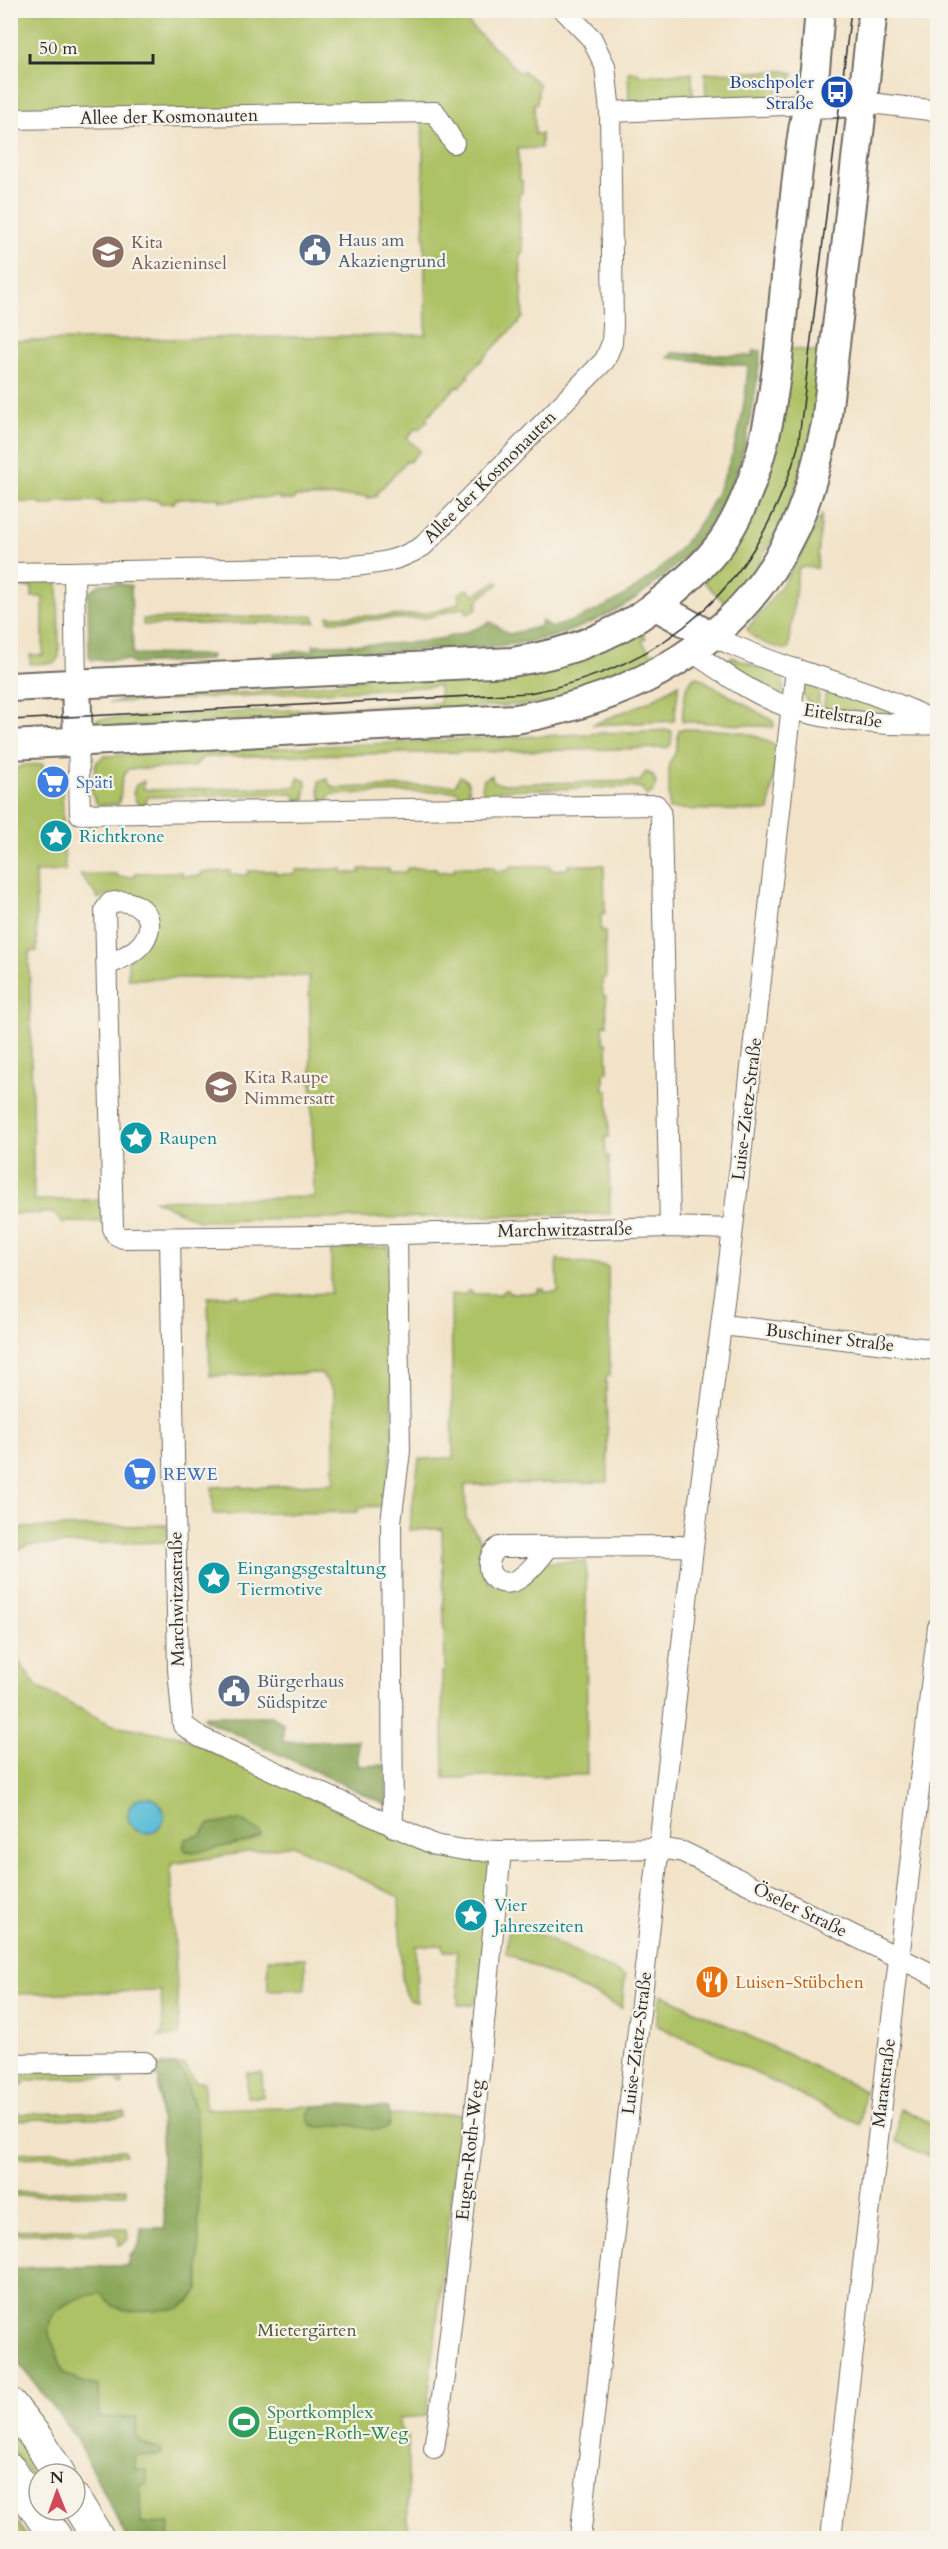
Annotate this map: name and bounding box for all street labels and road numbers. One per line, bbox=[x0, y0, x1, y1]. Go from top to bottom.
street label: Allee der Kosmonauten bbox=[80, 103, 259, 131]
street label: Allee der Kosmonauten bbox=[418, 405, 562, 549]
street label: Eitelstraße bbox=[802, 697, 884, 735]
street label: Luise-Zietz-Straße bbox=[726, 1036, 768, 1182]
street label: Marchwitzastraße bbox=[497, 1216, 633, 1244]
street label: Buschiner Straße bbox=[764, 1318, 896, 1358]
street label: Marchwitzastraße bbox=[163, 1531, 191, 1667]
street label: Öseler Straße bbox=[749, 1876, 851, 1944]
street label: Luise-Zietz-Straße bbox=[616, 1970, 658, 2116]
street label: Maratstraße bbox=[866, 2037, 902, 2129]
street label: Eugen-Roth-Weg bbox=[450, 2077, 490, 2222]

